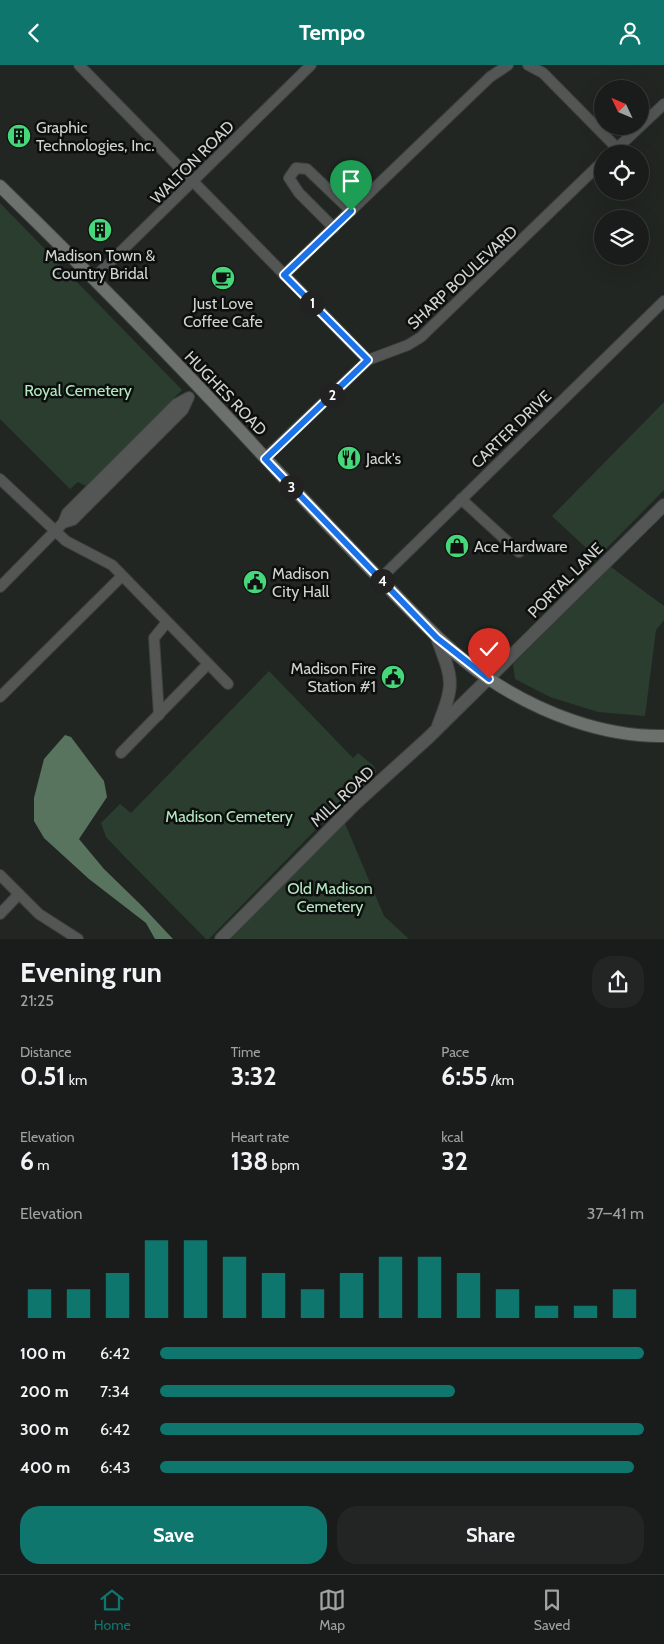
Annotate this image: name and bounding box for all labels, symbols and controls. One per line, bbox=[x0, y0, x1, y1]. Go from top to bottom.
icon: back bbox=[20, 19, 48, 47]
text: Tempo bbox=[299, 19, 365, 46]
icon: person bbox=[616, 19, 644, 47]
north arrow bbox=[594, 80, 649, 135]
map controls bbox=[594, 80, 649, 265]
street label: WALTON ROAD bbox=[147, 117, 238, 208]
place label: Graphic Technologies, Inc. bbox=[36, 118, 155, 155]
building icon: Graphic Technologies, Inc. bbox=[6, 123, 32, 149]
button: locate bbox=[594, 145, 649, 200]
pin bbox=[330, 160, 372, 211]
icon: arrive bbox=[337, 167, 365, 195]
button: layers bbox=[594, 210, 649, 265]
building icon: Madison Town & Country Bridal bbox=[87, 217, 113, 243]
street label: SHARP BOULEVARD bbox=[403, 222, 521, 333]
place label: Madison Town & Country Bridal bbox=[45, 246, 156, 283]
cafe icon: Just Love Coffee Cafe bbox=[210, 265, 236, 291]
pin: 1 bbox=[300, 291, 324, 315]
place label: Just Love Coffee Cafe bbox=[183, 294, 263, 331]
text: 1 bbox=[310, 294, 315, 312]
street label: HUGHES ROAD bbox=[181, 347, 271, 440]
park label: Royal Cemetery bbox=[24, 381, 132, 400]
pin: 2 bbox=[320, 383, 344, 407]
text: 2 bbox=[329, 386, 336, 404]
street label: CARTER DRIVE bbox=[467, 386, 555, 472]
restaurant icon: Jack's bbox=[336, 445, 362, 471]
place label: Jack's bbox=[365, 449, 402, 468]
pin: 3 bbox=[278, 475, 304, 499]
text: 3 bbox=[288, 478, 295, 496]
shop icon: Ace Hardware bbox=[444, 533, 470, 559]
place label: Ace Hardware bbox=[474, 537, 567, 556]
street label: PORTAL LANE bbox=[524, 539, 607, 622]
place label: Madison City Hall bbox=[272, 564, 329, 601]
public building icon: Madison City Hall bbox=[242, 569, 268, 595]
pin: 4 bbox=[370, 569, 394, 593]
text: 4 bbox=[378, 572, 387, 590]
pin bbox=[468, 628, 510, 679]
icon: check bbox=[475, 635, 503, 663]
place label: Madison Fire Station #1 bbox=[290, 659, 376, 696]
public building icon: Madison Fire Station #1 bbox=[380, 664, 406, 690]
street label: MILL ROAD bbox=[307, 762, 378, 831]
park label: Madison Cemetery bbox=[165, 807, 293, 826]
park label: Old Madison Cemetery bbox=[287, 879, 373, 916]
text: Evening run bbox=[20, 955, 162, 989]
button: share bbox=[592, 956, 644, 1008]
text: 21:25 bbox=[20, 991, 54, 1010]
text: Distance bbox=[20, 1043, 72, 1061]
text: Time bbox=[231, 1043, 260, 1061]
text: Pace bbox=[441, 1043, 469, 1061]
text: 0.51 bbox=[20, 1061, 66, 1091]
text: 3:32 bbox=[231, 1061, 276, 1091]
text: 6:55 bbox=[441, 1061, 488, 1091]
text: km bbox=[66, 1071, 87, 1089]
text: /km bbox=[488, 1071, 514, 1089]
text: Elevation bbox=[20, 1128, 75, 1146]
text: Heart rate bbox=[231, 1128, 289, 1146]
text: kcal bbox=[441, 1128, 464, 1146]
text: 6 bbox=[20, 1146, 34, 1176]
text: 138 bbox=[231, 1146, 268, 1176]
text: 32 bbox=[441, 1146, 468, 1176]
text: m bbox=[34, 1156, 50, 1174]
text: bpm bbox=[268, 1156, 299, 1174]
text: Elevation bbox=[20, 1204, 83, 1223]
text: 37–41 m bbox=[587, 1204, 644, 1223]
text: 100 m bbox=[20, 1344, 66, 1363]
text: 6:42 bbox=[100, 1344, 130, 1363]
text: 200 m bbox=[20, 1382, 69, 1401]
text: 7:34 bbox=[100, 1382, 129, 1401]
text: 300 m bbox=[20, 1420, 69, 1439]
text: 6:42 bbox=[100, 1420, 130, 1439]
text: 400 m bbox=[20, 1458, 70, 1477]
text: 6:43 bbox=[100, 1458, 130, 1477]
button: Save bbox=[20, 1506, 327, 1564]
button: Share bbox=[337, 1506, 644, 1564]
tab: Home bbox=[94, 1586, 131, 1634]
tab: Map bbox=[318, 1586, 346, 1634]
tab: Saved bbox=[534, 1586, 570, 1634]

